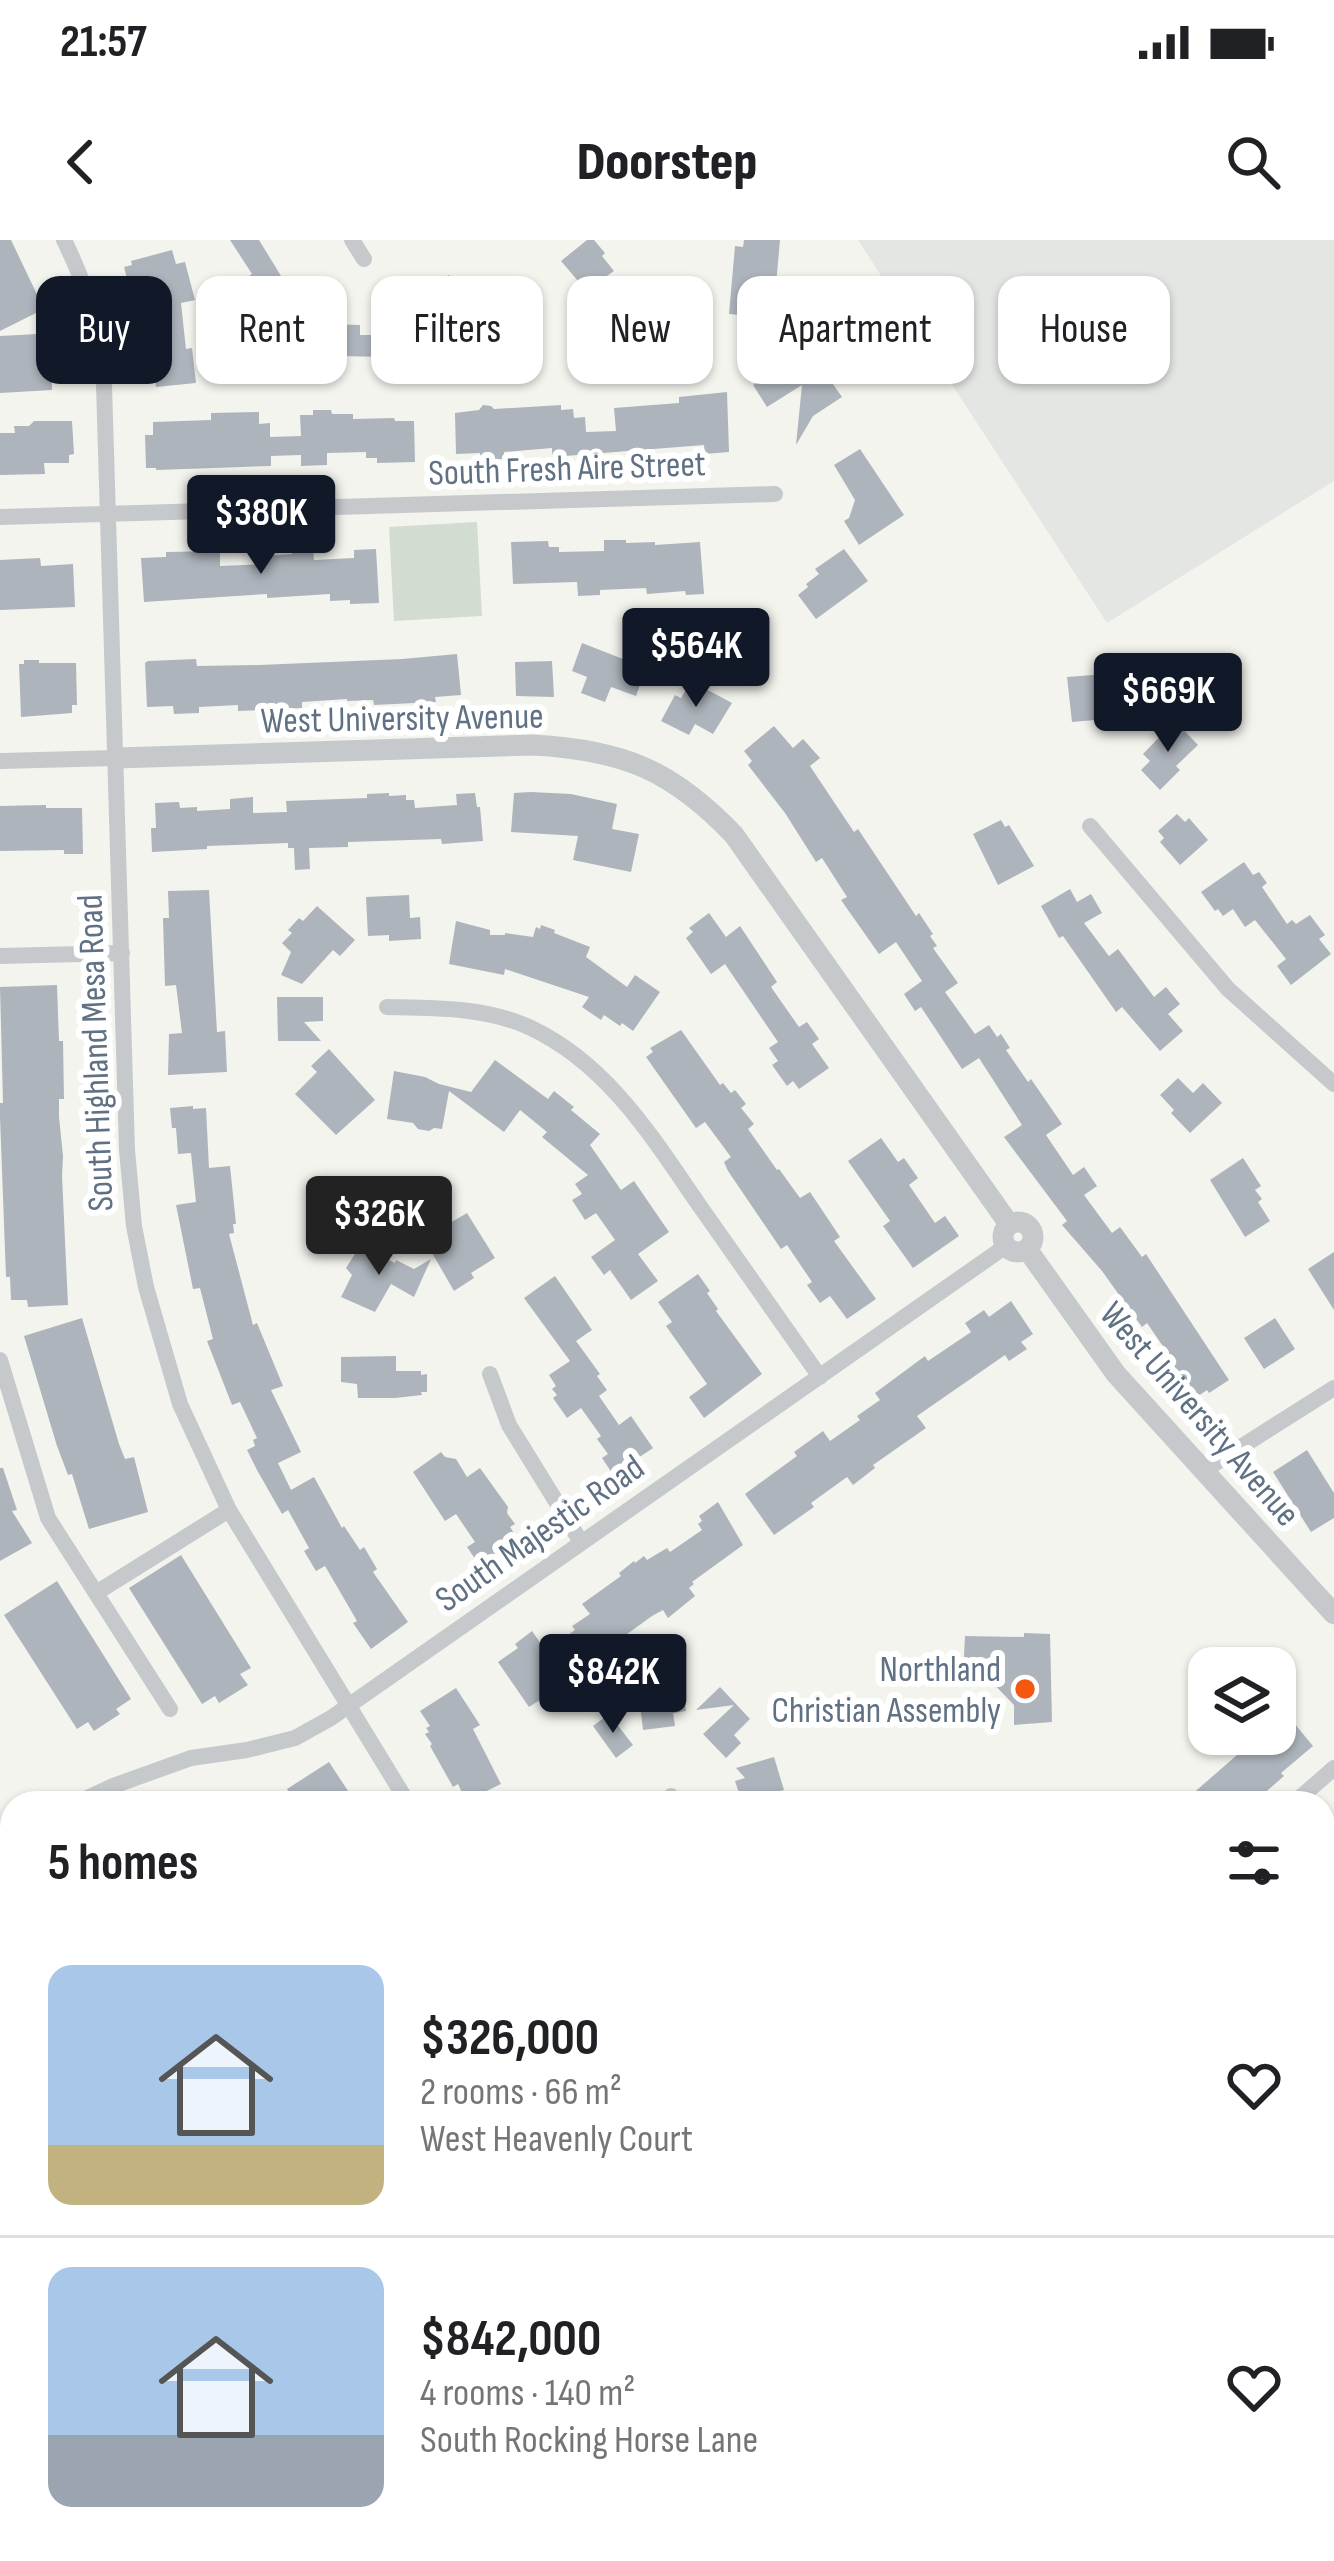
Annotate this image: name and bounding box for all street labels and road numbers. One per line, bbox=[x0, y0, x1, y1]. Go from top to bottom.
street label: South Fresh Aire Street bbox=[428, 443, 706, 496]
street label: West University Avenue bbox=[260, 696, 544, 743]
street label: South Highland Mesa Road bbox=[69, 894, 124, 1212]
street label: West University Avenue bbox=[1090, 1294, 1308, 1536]
street label: South Majestic Road bbox=[428, 1446, 653, 1622]

